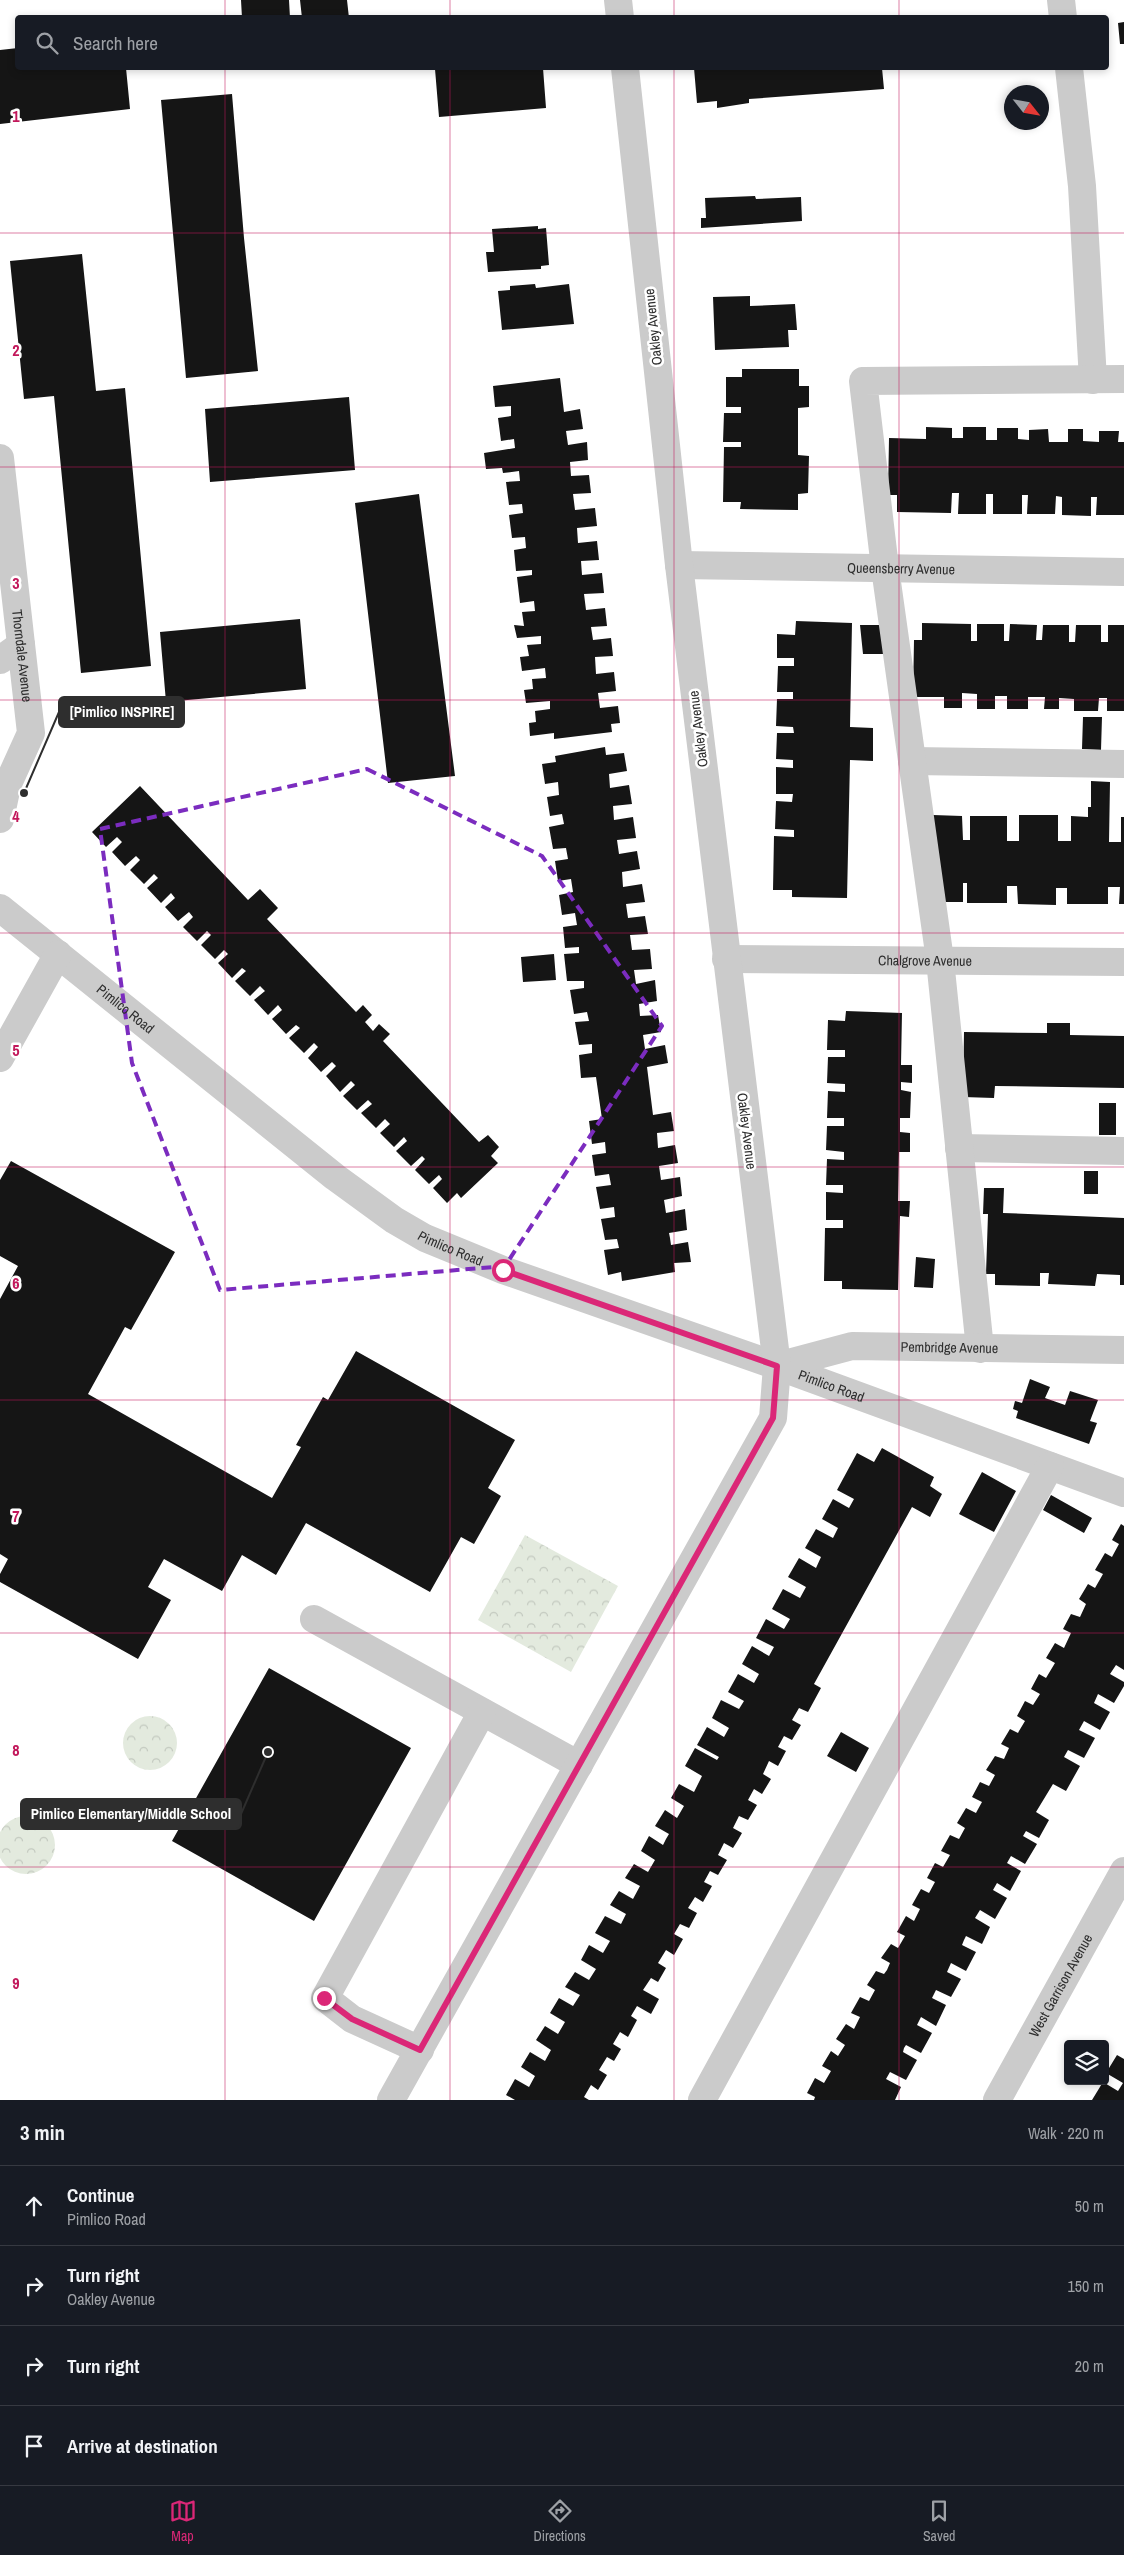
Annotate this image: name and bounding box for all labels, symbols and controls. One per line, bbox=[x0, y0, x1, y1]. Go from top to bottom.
search box bbox=[15, 15, 1109, 70]
icon: search bbox=[33, 29, 61, 57]
text: Search here bbox=[73, 30, 158, 56]
north arrow bbox=[1004, 85, 1049, 130]
text: 1 bbox=[12, 105, 20, 127]
street label: Oakley Avenue bbox=[640, 288, 666, 366]
text: 2 bbox=[12, 339, 20, 361]
street label: Queensberry Avenue bbox=[847, 559, 955, 578]
text: 3 bbox=[12, 572, 20, 594]
street label: Thorndale Avenue bbox=[8, 608, 36, 703]
street label: Oakley Avenue bbox=[684, 690, 712, 768]
callout: [Pimlico INSPIRE] bbox=[59, 697, 184, 727]
text: [Pimlico INSPIRE] bbox=[70, 701, 174, 722]
text: 4 bbox=[12, 805, 20, 827]
street label: Chalgrove Avenue bbox=[878, 951, 972, 970]
street label: Pimlico Road bbox=[93, 980, 158, 1037]
text: 5 bbox=[12, 1039, 20, 1061]
street label: Oakley Avenue bbox=[733, 1092, 761, 1170]
street label: Pimlico Road bbox=[414, 1227, 486, 1270]
route start bbox=[492, 1259, 515, 1282]
text: 6 bbox=[12, 1272, 20, 1294]
street label: Pembridge Avenue bbox=[900, 1338, 998, 1357]
street label: Pimlico Road bbox=[796, 1366, 867, 1406]
text: 7 bbox=[12, 1505, 20, 1527]
text: 8 bbox=[12, 1739, 20, 1761]
callout: Pimlico Elementary/Middle School bbox=[21, 1799, 241, 1829]
text: Pimlico Elementary/Middle School bbox=[31, 1803, 231, 1824]
street label: West Garrison Avenue bbox=[1025, 1931, 1096, 2040]
text: 9 bbox=[12, 1972, 20, 1994]
route end bbox=[313, 1987, 336, 2010]
map controls bbox=[1064, 2040, 1109, 2085]
button: layers bbox=[1064, 2040, 1109, 2085]
text: 3 min bbox=[20, 2118, 65, 2147]
text: Walk · 220 m bbox=[1028, 2122, 1104, 2144]
text: Continue bbox=[67, 2182, 135, 2208]
icon: ahead bbox=[20, 2192, 48, 2220]
text: 50 m bbox=[1075, 2195, 1104, 2217]
text: Pimlico Road bbox=[67, 2208, 146, 2230]
text: Turn right bbox=[67, 2262, 139, 2288]
icon: right bbox=[20, 2272, 48, 2300]
text: 150 m bbox=[1068, 2275, 1104, 2297]
text: Oakley Avenue bbox=[67, 2288, 155, 2310]
icon: right bbox=[20, 2352, 48, 2380]
text: Turn right bbox=[67, 2353, 139, 2379]
text: 20 m bbox=[1075, 2355, 1104, 2377]
icon: arrive bbox=[20, 2432, 48, 2460]
text: Arrive at destination bbox=[67, 2433, 218, 2459]
tab: Map bbox=[169, 2497, 197, 2545]
tab: Directions bbox=[534, 2497, 586, 2545]
tab: Saved bbox=[923, 2497, 955, 2545]

